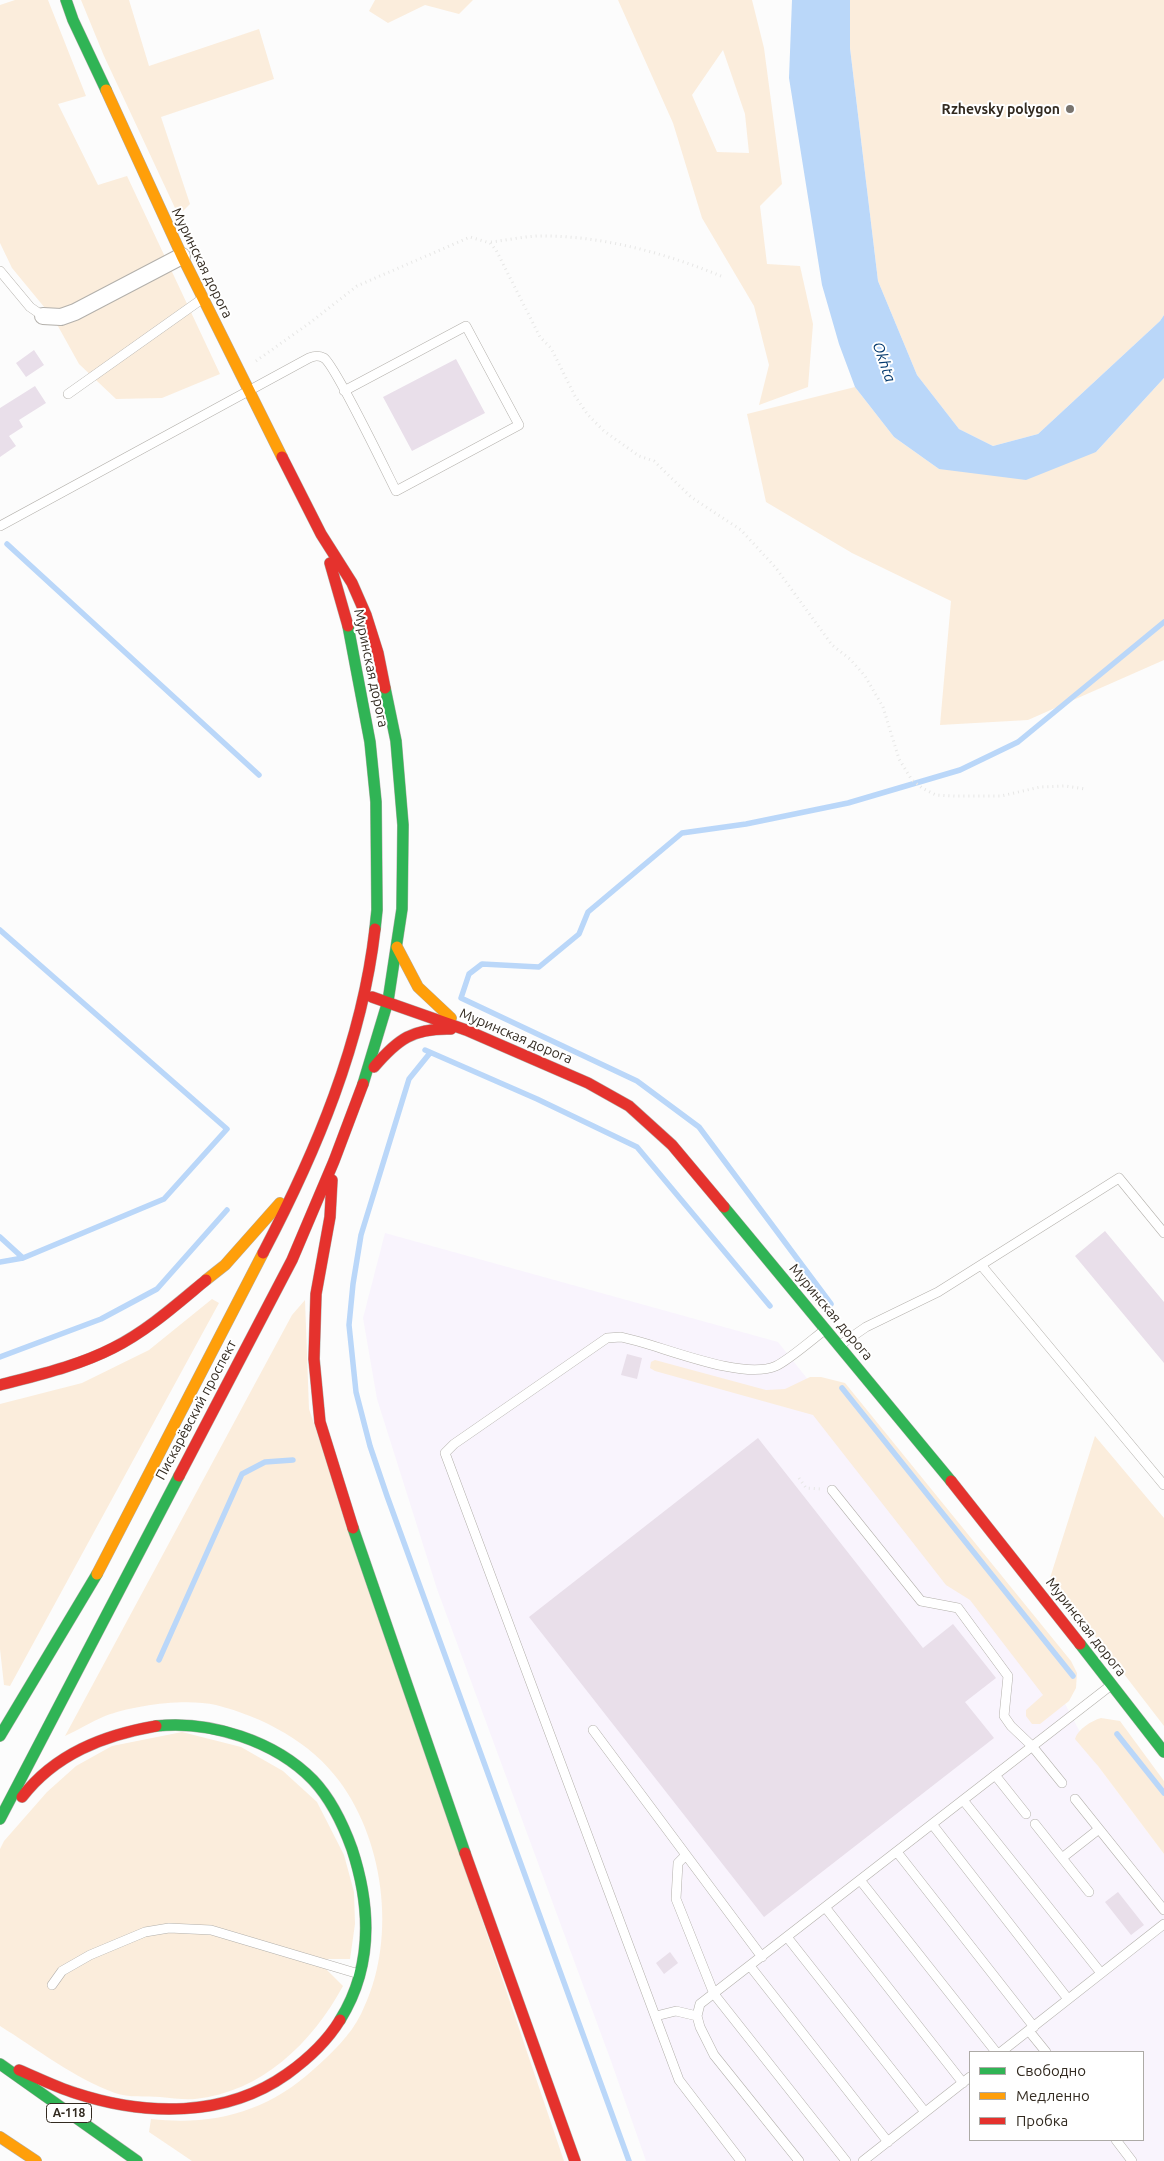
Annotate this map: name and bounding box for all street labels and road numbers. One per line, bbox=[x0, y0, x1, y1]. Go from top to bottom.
street label: Муринская дорога bbox=[168, 205, 236, 321]
street label: Муринская дорога bbox=[350, 607, 392, 729]
street label: Муринская дорога bbox=[457, 1005, 575, 1067]
street label: Муринская дорога bbox=[786, 1260, 876, 1364]
street label: Пискарёвский проспект bbox=[152, 1337, 240, 1483]
street label: Муринская дорога bbox=[1042, 1574, 1130, 1680]
road number: А-118 bbox=[46, 2104, 92, 2122]

